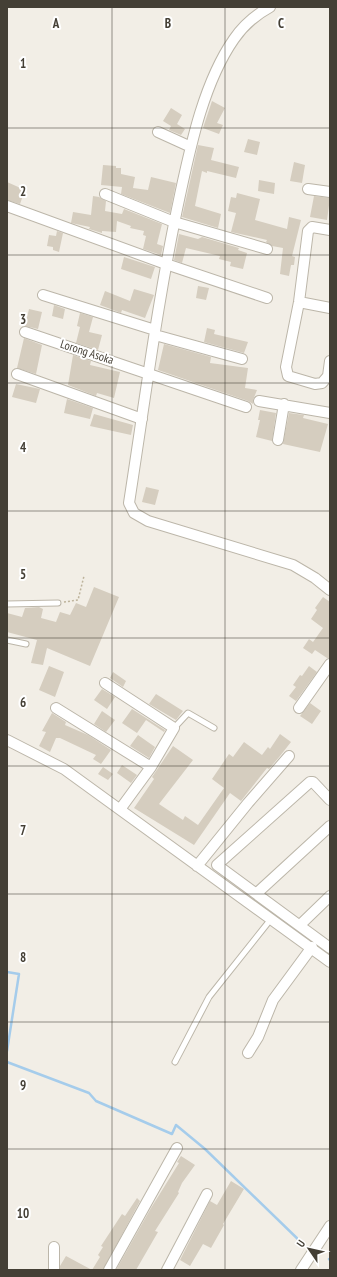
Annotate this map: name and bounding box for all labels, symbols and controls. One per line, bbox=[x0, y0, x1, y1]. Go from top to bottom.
text: A bbox=[52, 15, 60, 32]
text: B bbox=[165, 15, 171, 32]
text: C bbox=[278, 15, 284, 32]
text: 1 bbox=[20, 55, 26, 72]
text: 2 bbox=[20, 183, 26, 200]
text: 3 bbox=[20, 311, 26, 328]
street label: Lorong Asoka bbox=[59, 336, 116, 367]
text: 4 bbox=[20, 439, 27, 456]
text: 5 bbox=[20, 566, 26, 583]
text: 6 bbox=[20, 694, 26, 711]
text: 7 bbox=[20, 822, 26, 839]
text: 8 bbox=[20, 949, 26, 966]
text: 9 bbox=[20, 1077, 26, 1094]
text: 10 bbox=[17, 1205, 29, 1222]
north arrow bbox=[289, 1229, 329, 1269]
text: U bbox=[293, 1237, 308, 1250]

